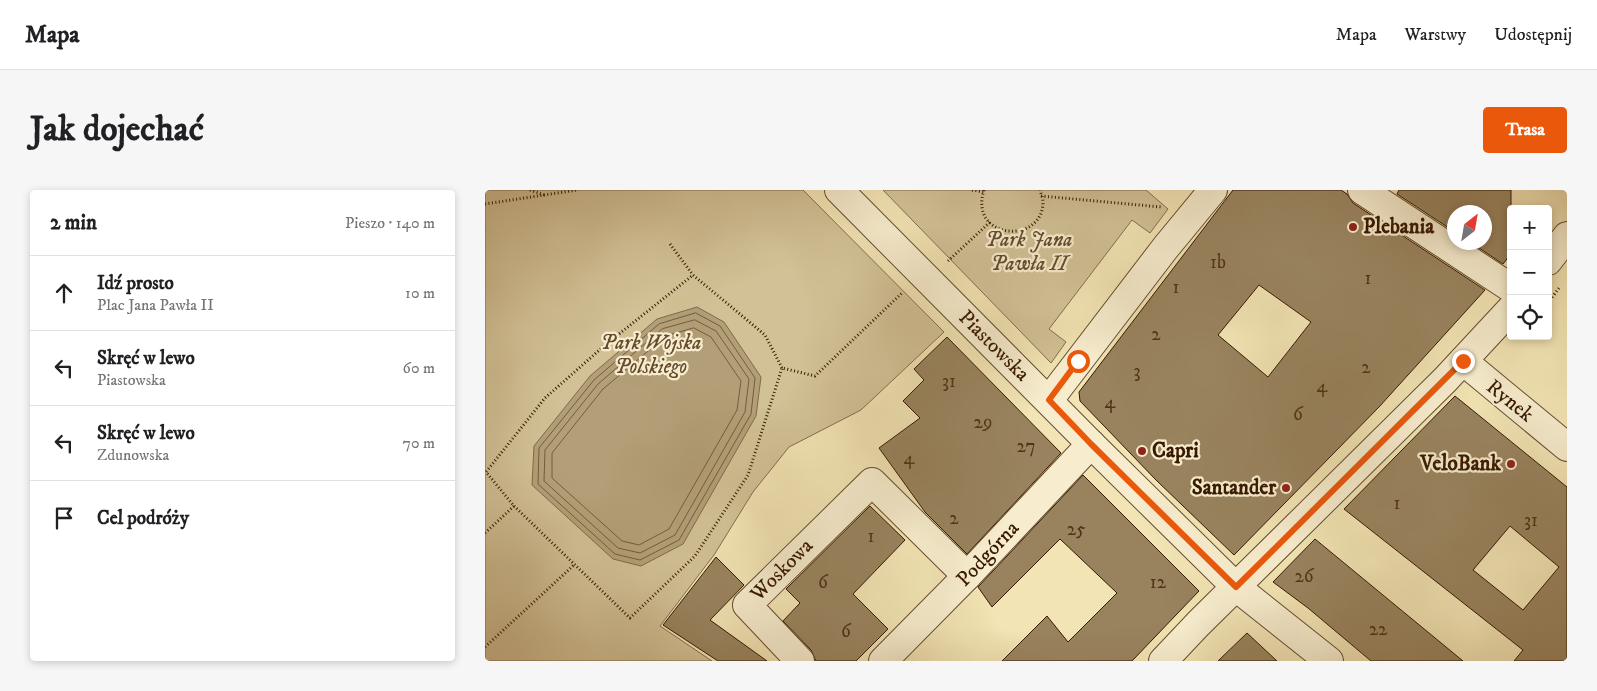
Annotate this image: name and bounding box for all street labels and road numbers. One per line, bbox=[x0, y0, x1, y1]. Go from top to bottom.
street label: Piastowska bbox=[953, 305, 1035, 387]
street label: Rynek bbox=[1481, 374, 1539, 428]
street label: Podgórna bbox=[951, 516, 1025, 592]
street label: Woskowa bbox=[744, 533, 819, 608]

